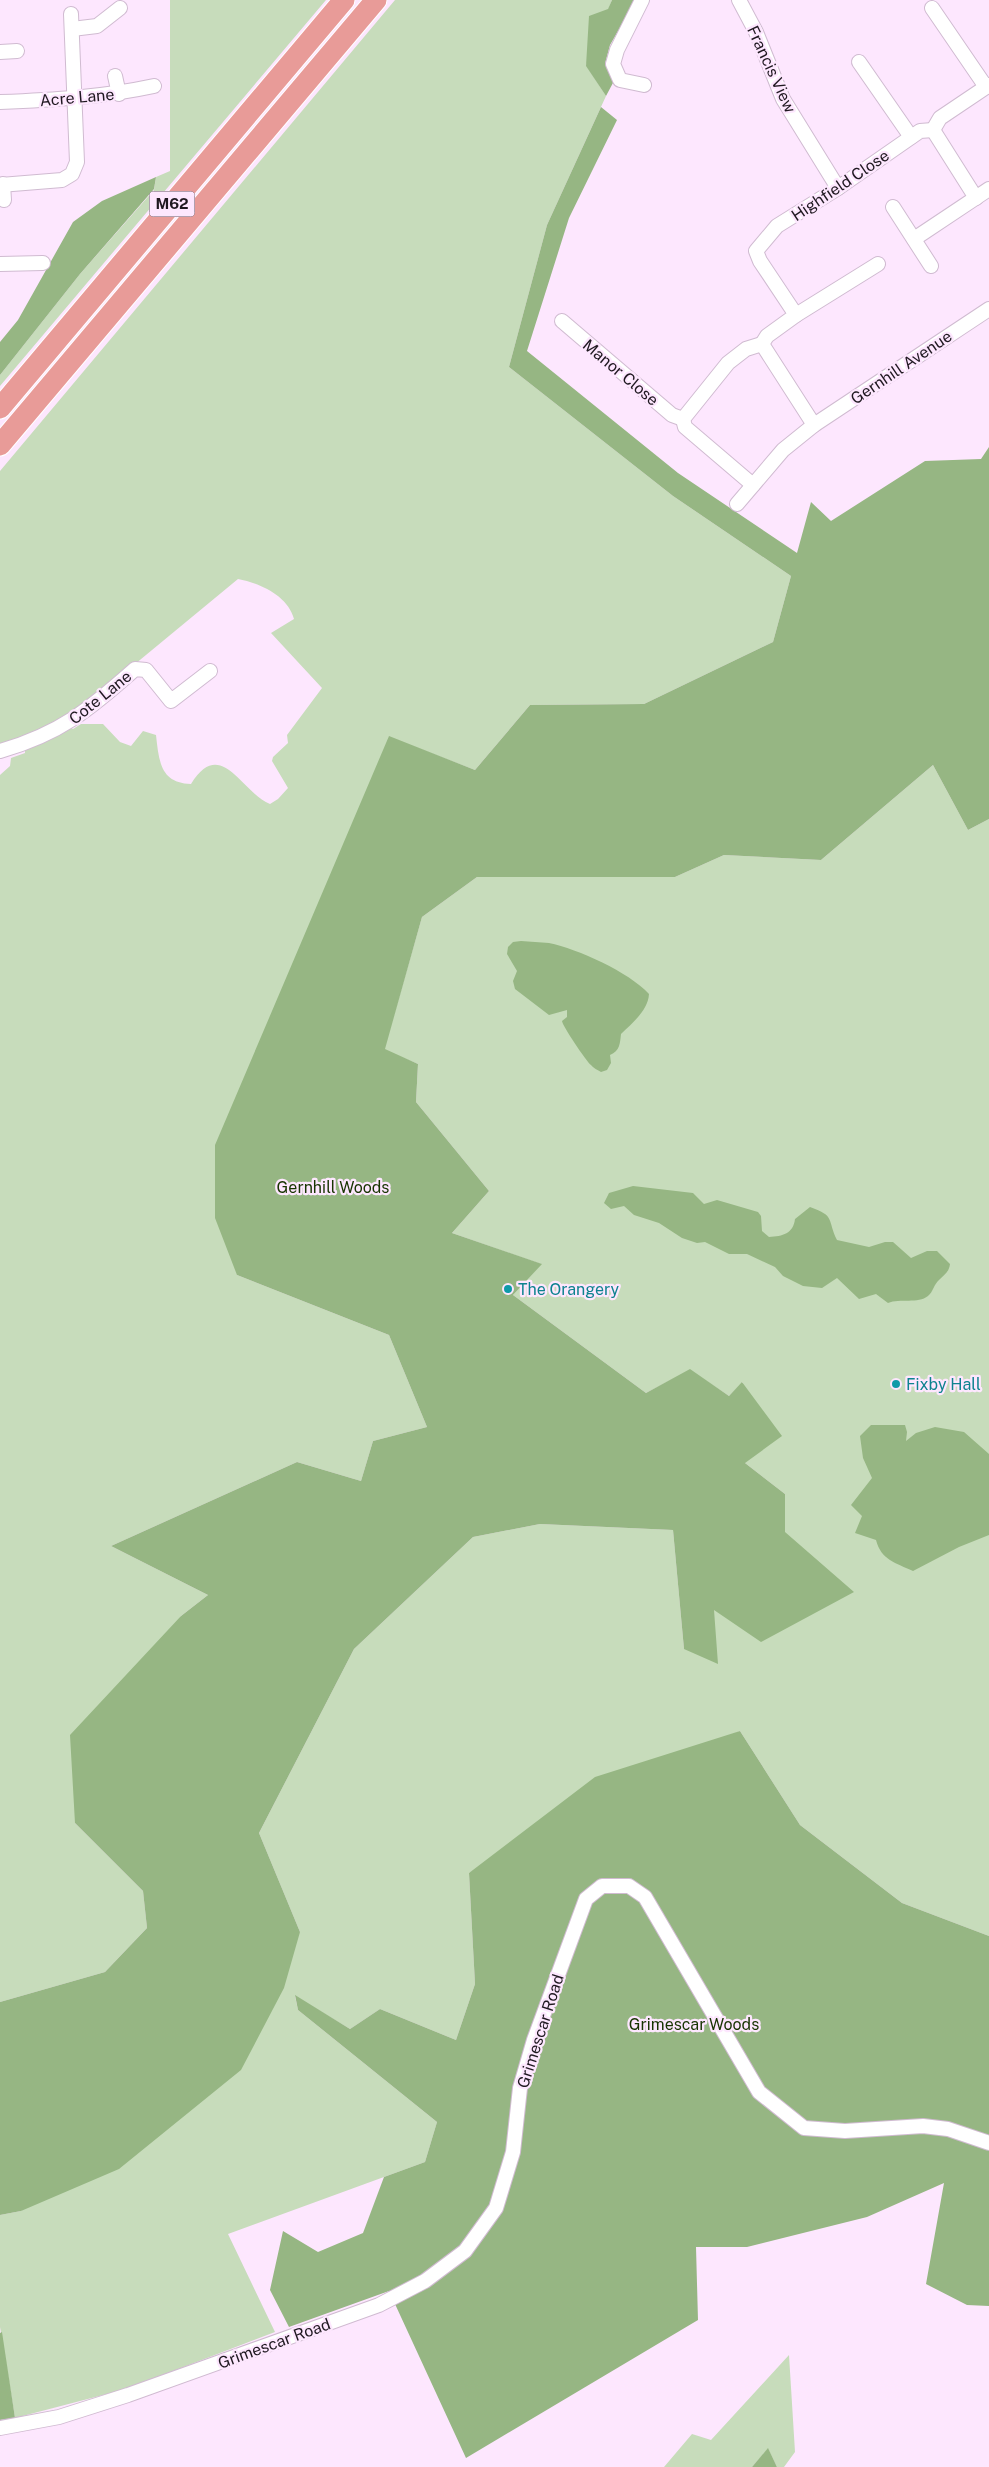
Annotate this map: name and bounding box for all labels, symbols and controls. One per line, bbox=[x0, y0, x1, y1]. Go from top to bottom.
street label: Francis View bbox=[743, 23, 800, 116]
street label: Acre Lane bbox=[39, 85, 115, 110]
street label: Highfield Close bbox=[788, 146, 893, 225]
road number: M62 bbox=[150, 192, 194, 216]
street label: Gernhill Avenue bbox=[847, 327, 955, 408]
street label: Manor Close bbox=[579, 335, 662, 410]
street label: Cote Lane bbox=[65, 667, 135, 728]
park label: Gernhill Woods bbox=[277, 1178, 389, 1197]
place label: The Orangery bbox=[518, 1280, 619, 1299]
marker: The Orangery bbox=[502, 1283, 514, 1295]
place label: Fixby Hall bbox=[906, 1375, 981, 1394]
marker: Fixby Hall bbox=[890, 1378, 902, 1390]
street label: Grimescar Road bbox=[513, 1972, 568, 2090]
park label: Grimescar Woods bbox=[629, 2015, 759, 2034]
street label: Grimescar Road bbox=[215, 2314, 333, 2373]

